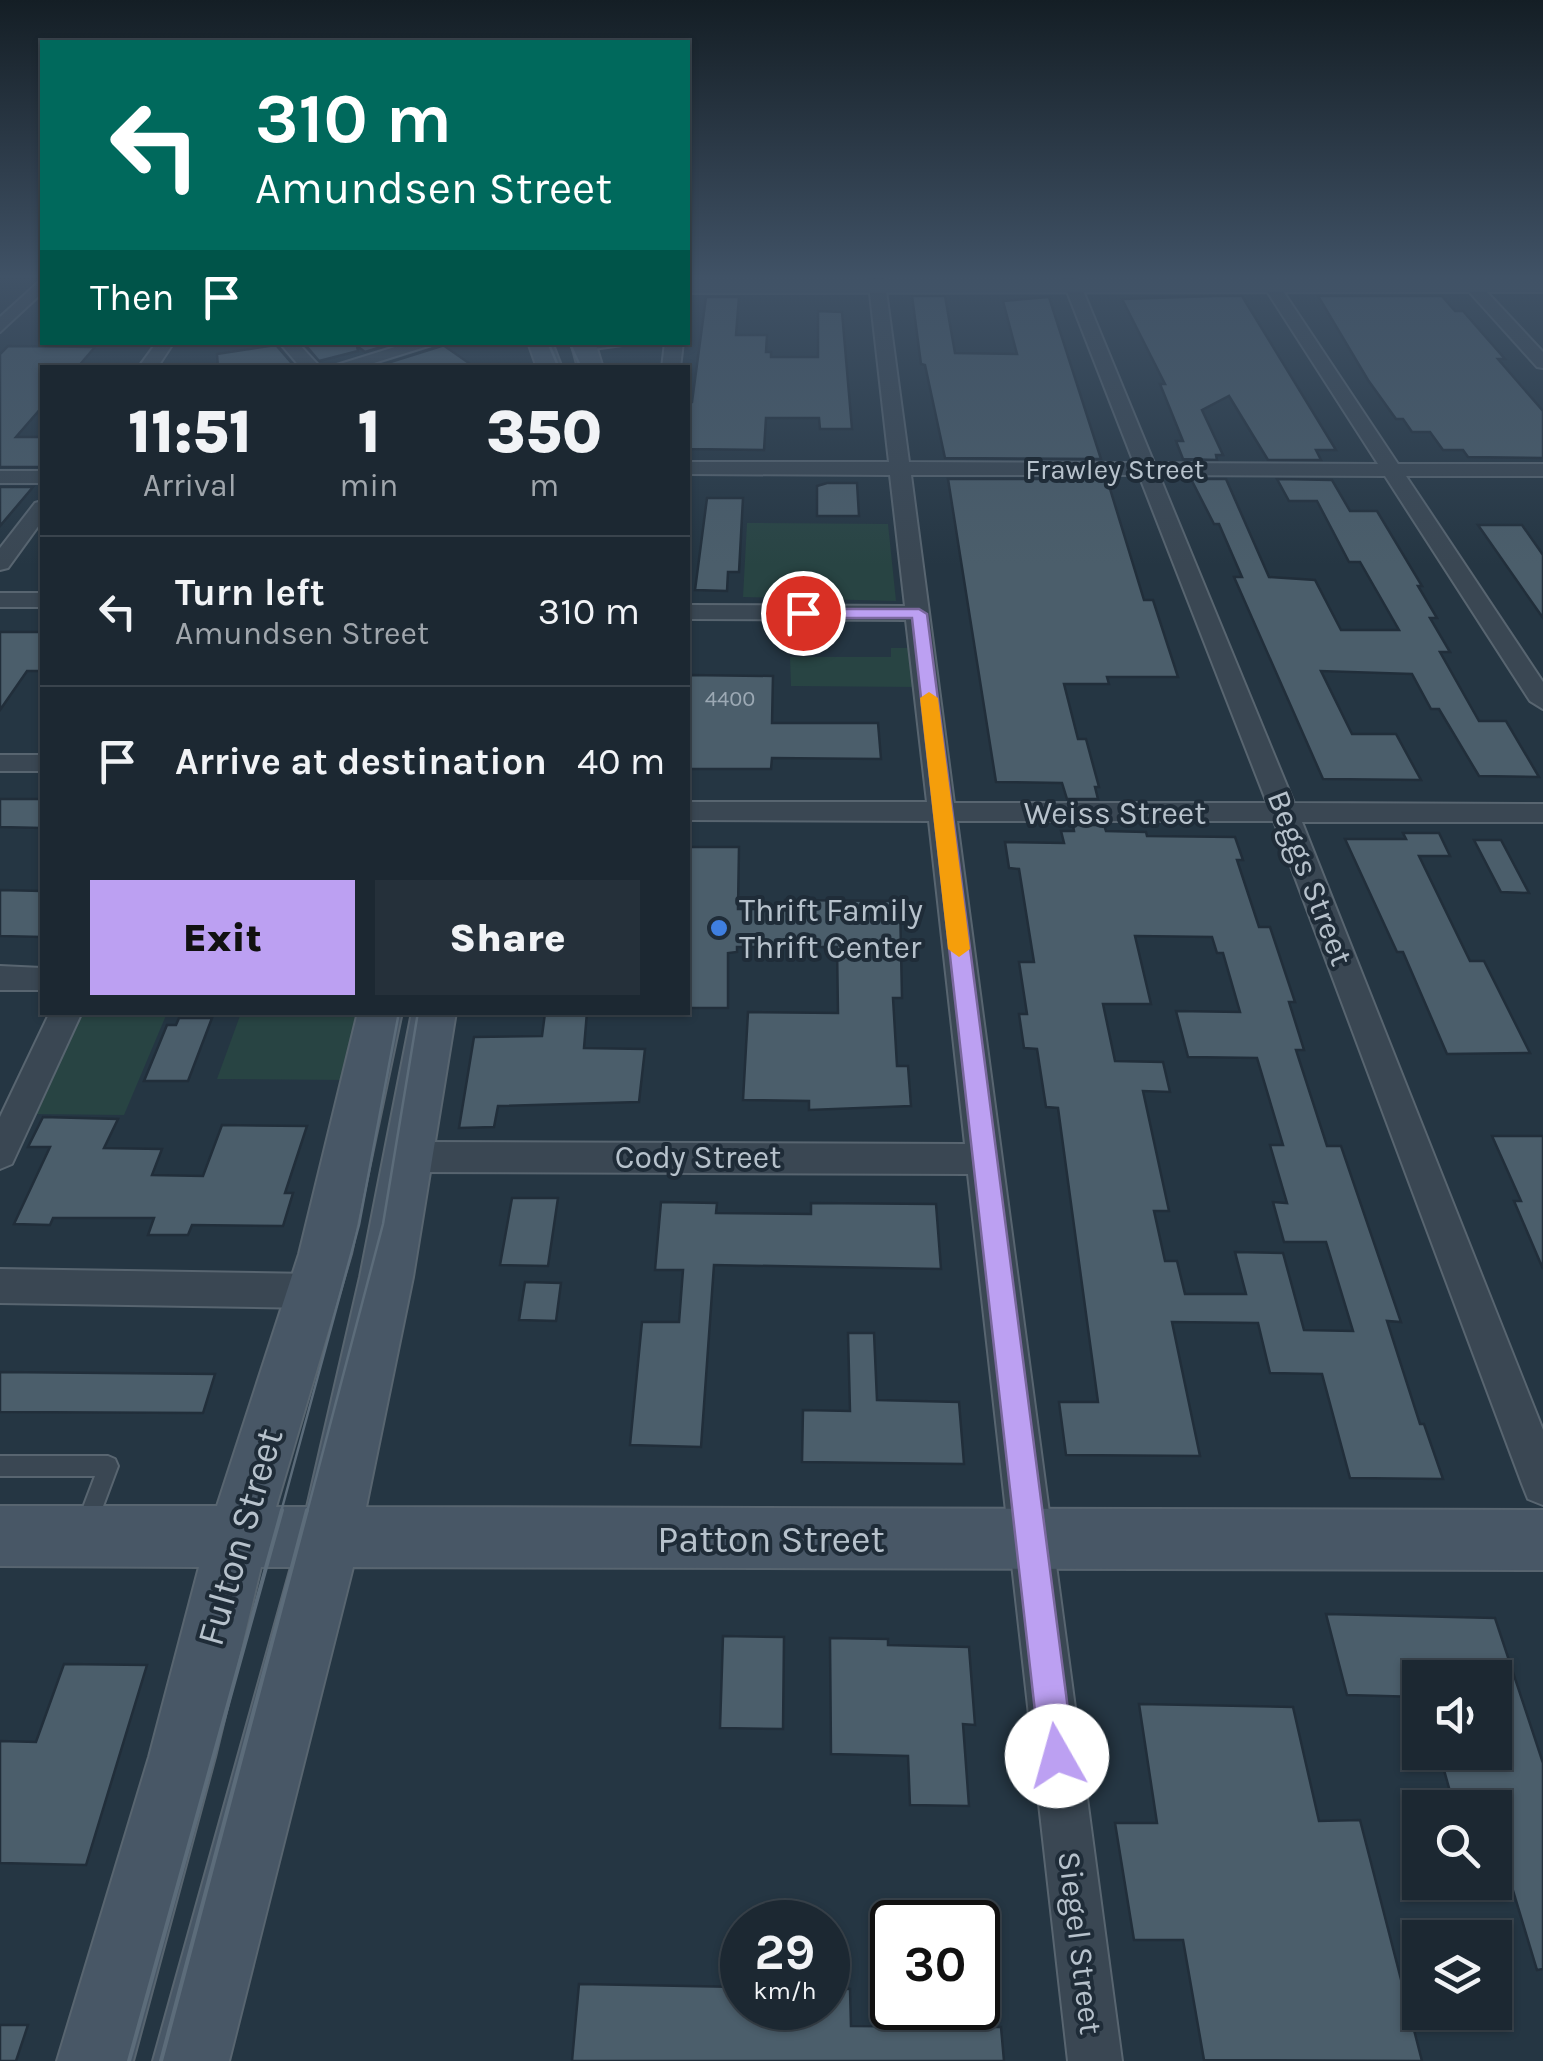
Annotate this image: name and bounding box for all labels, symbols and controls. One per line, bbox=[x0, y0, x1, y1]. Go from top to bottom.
text: 310 m bbox=[255, 78, 452, 160]
icon: left bbox=[90, 80, 220, 210]
text: Amundsen Street bbox=[255, 162, 612, 214]
icon: arrive bbox=[194, 270, 249, 325]
text: Then bbox=[90, 275, 174, 320]
text: 11:51 bbox=[128, 397, 252, 467]
text: 1 bbox=[357, 397, 381, 467]
text: 350 bbox=[486, 397, 602, 467]
street label: Frawley Street bbox=[1025, 453, 1205, 486]
text: Arrival bbox=[143, 467, 237, 504]
text: min bbox=[340, 467, 398, 504]
text: m bbox=[529, 467, 559, 504]
text: Turn left bbox=[175, 570, 325, 615]
pin bbox=[761, 571, 846, 656]
icon: left bbox=[90, 584, 145, 639]
icon: arrive bbox=[776, 586, 831, 641]
text: 310 m bbox=[538, 589, 640, 634]
text: Amundsen Street bbox=[175, 615, 429, 652]
house number: 4400 bbox=[705, 686, 755, 712]
icon: arrive bbox=[90, 734, 145, 789]
text: Arrive at destination bbox=[175, 739, 547, 784]
text: 40 m bbox=[577, 739, 665, 784]
street label: Beggs Street bbox=[1260, 785, 1360, 971]
street label: Weiss Street bbox=[1024, 795, 1206, 832]
button: Exit bbox=[90, 880, 355, 995]
button: Share bbox=[375, 880, 640, 995]
place label: Thrift Family Thrift Center bbox=[739, 892, 923, 966]
marker: Thrift Family Thrift Center bbox=[708, 917, 730, 939]
street label: Cody Street bbox=[615, 1139, 781, 1176]
street label: Fulton Street bbox=[188, 1423, 292, 1651]
street label: Patton Street bbox=[657, 1517, 885, 1562]
map controls bbox=[1402, 1660, 1512, 2030]
button: sound bbox=[1402, 1660, 1512, 1770]
position arrow bbox=[1005, 1704, 1109, 1808]
button: search bbox=[1402, 1790, 1512, 1900]
street label: Siegel Street bbox=[1050, 1849, 1110, 2037]
speed limit sign: 30 bbox=[870, 1900, 1000, 2030]
button: layers bbox=[1402, 1920, 1512, 2030]
text: 29 bbox=[755, 1923, 815, 1982]
text: km/h bbox=[753, 1976, 817, 2005]

